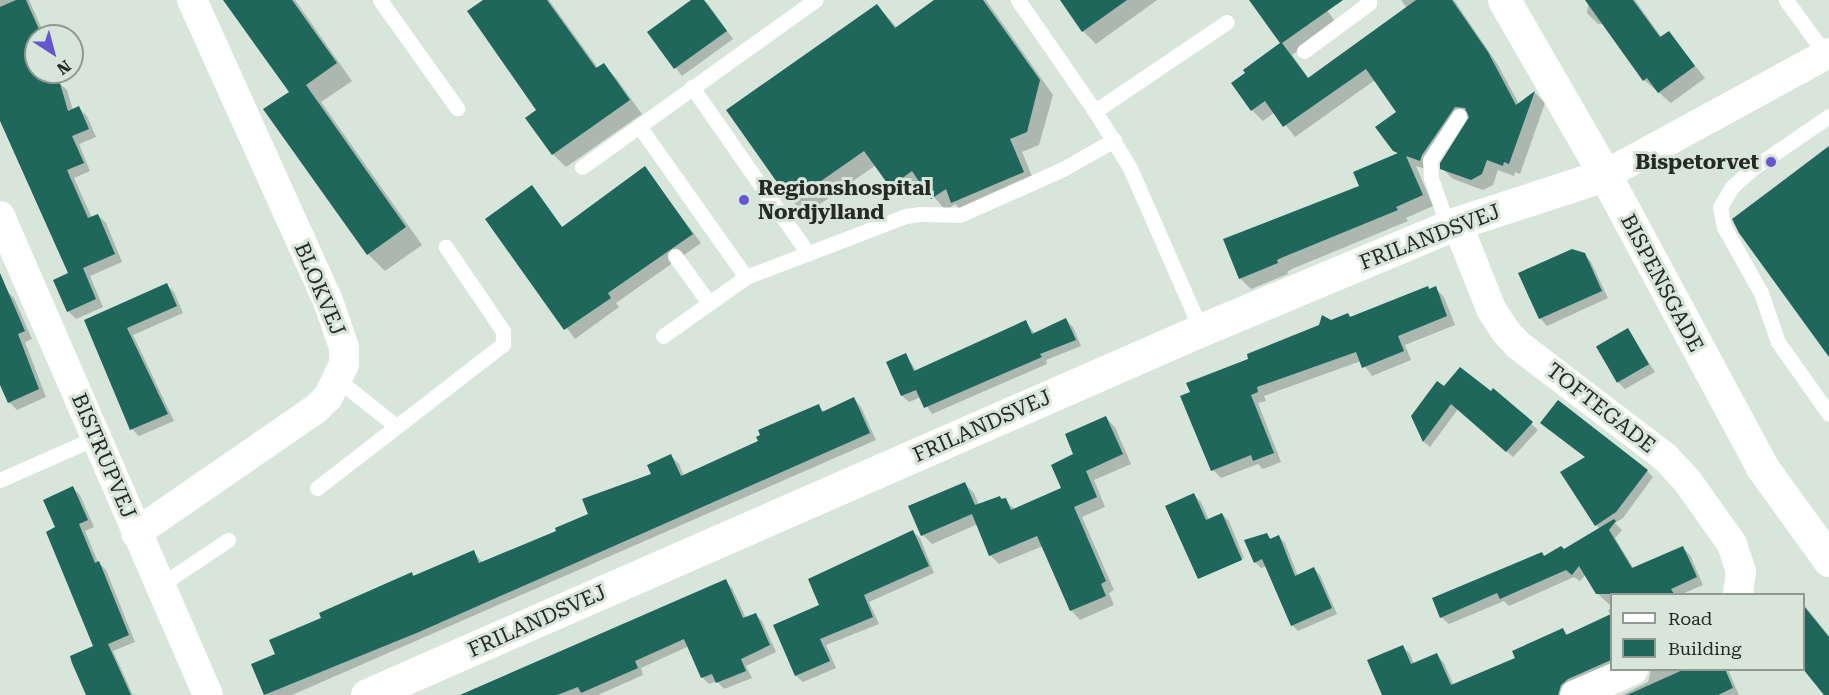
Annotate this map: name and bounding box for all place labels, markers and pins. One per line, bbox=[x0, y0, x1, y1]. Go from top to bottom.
place label: Bispetorvet bbox=[1635, 149, 1759, 175]
marker: Bispetorvet bbox=[1764, 155, 1778, 169]
place label: Regionshospital Nordjylland bbox=[758, 175, 931, 225]
marker: Regionshospital Nordjylland bbox=[735, 191, 753, 209]

